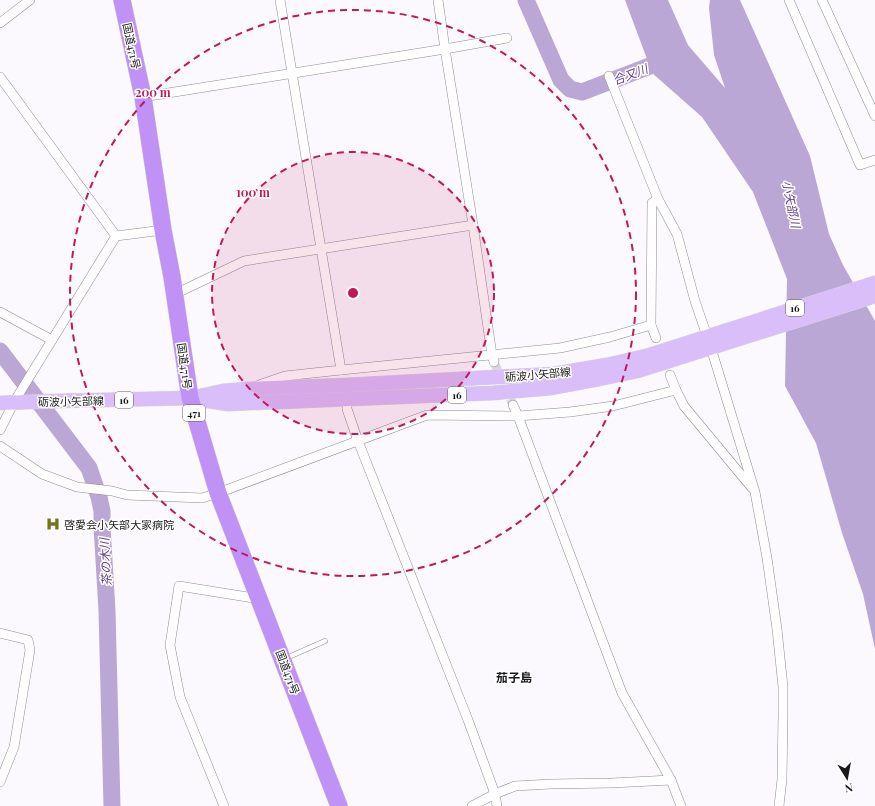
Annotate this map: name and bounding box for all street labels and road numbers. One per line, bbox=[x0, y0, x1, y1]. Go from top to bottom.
street label: 国道471号 bbox=[120, 22, 144, 70]
road number: 16 bbox=[786, 300, 804, 316]
street label: 国道471号 bbox=[174, 342, 196, 390]
street label: 砺波小矢部線 bbox=[504, 364, 572, 384]
road number: 16 bbox=[448, 387, 466, 403]
road number: 16 bbox=[115, 392, 133, 408]
street label: 砺波小矢部線 bbox=[38, 393, 104, 409]
road number: 471 bbox=[183, 405, 205, 421]
street label: 国道471号 bbox=[273, 647, 303, 697]

